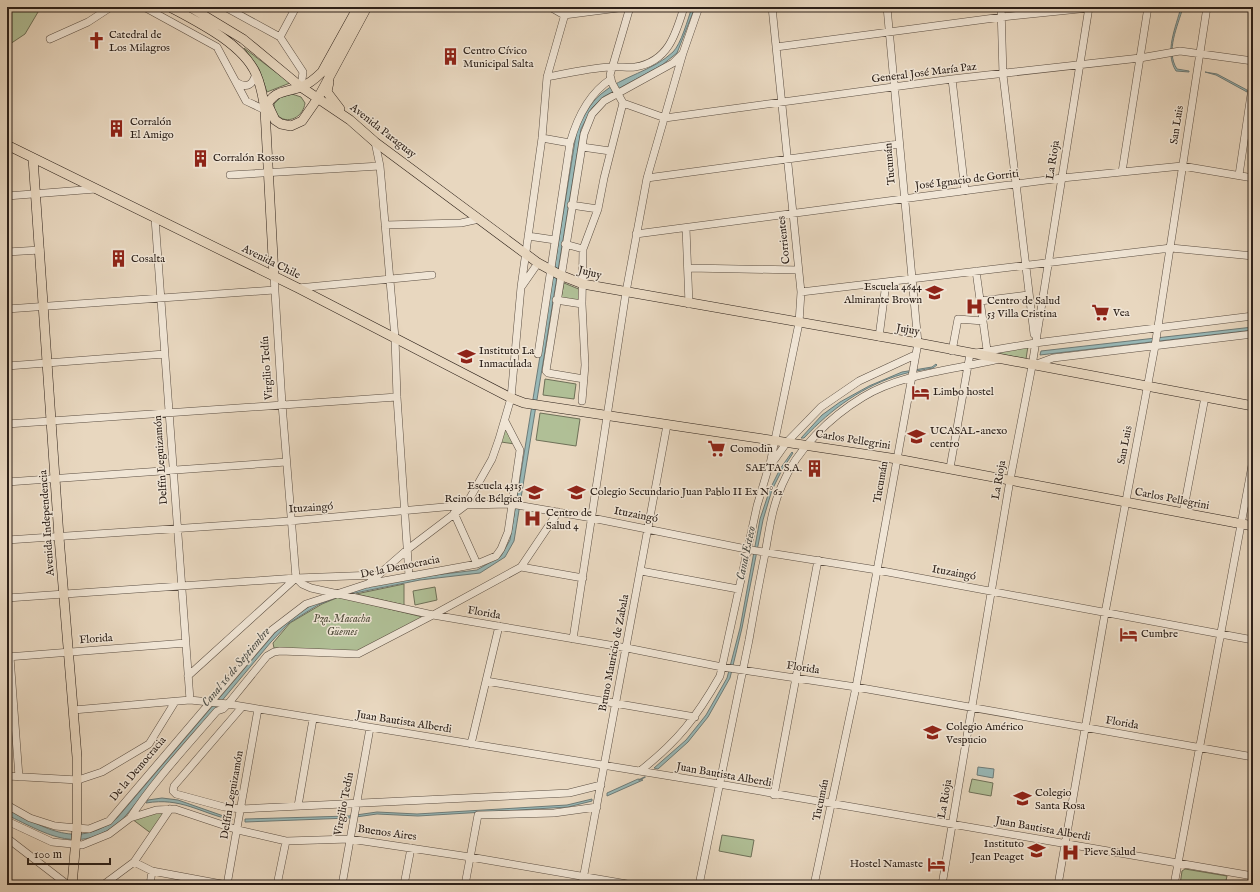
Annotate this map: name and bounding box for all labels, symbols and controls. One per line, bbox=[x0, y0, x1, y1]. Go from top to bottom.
place label: Catedral de Los Milagros bbox=[109, 28, 170, 55]
church icon: Catedral de Los Milagros bbox=[86, 31, 106, 51]
place label: Centro Cívico Municipal Salta bbox=[463, 44, 534, 71]
building icon: Centro Cívico Municipal Salta bbox=[440, 47, 460, 67]
street label: General José María Paz bbox=[871, 60, 977, 86]
street label: Avenida Paraguay bbox=[346, 100, 419, 162]
street label: San Luis bbox=[1167, 105, 1187, 145]
place label: Corralón El Amigo bbox=[130, 115, 174, 142]
building icon: Corralón El Amigo bbox=[107, 118, 127, 138]
street label: La Rioja bbox=[1043, 139, 1063, 181]
street label: Tucumán bbox=[881, 142, 899, 186]
building icon: Corralón Rosso bbox=[190, 148, 210, 168]
place label: Corralón Rosso bbox=[213, 151, 285, 165]
street label: José Ignacio de Gorriti bbox=[912, 167, 1020, 194]
street label: Corrientes bbox=[775, 215, 793, 265]
street label: Avenida Chile bbox=[238, 241, 303, 282]
building icon: Cosalta bbox=[108, 249, 128, 269]
place label: Cosalta bbox=[131, 252, 165, 266]
street label: Jujuy bbox=[575, 263, 604, 283]
place label: Escuela 4644 Almirante Brown bbox=[843, 280, 923, 307]
school or university icon: Escuela 4644 Almirante Brown bbox=[925, 283, 945, 303]
place label: Centro de Salud 53 Villa Cristina bbox=[987, 294, 1060, 321]
hospital icon: Centro de Salud 53 Villa Cristina bbox=[964, 297, 984, 317]
supermarket icon: Vea bbox=[1090, 303, 1110, 323]
place label: Vea bbox=[1112, 306, 1130, 320]
street label: Jujuy bbox=[893, 321, 921, 339]
street label: Virgilio Tedín bbox=[258, 335, 276, 401]
place label: Instituto La Inmaculada bbox=[479, 344, 535, 371]
school or university icon: Instituto La Inmaculada bbox=[456, 347, 476, 367]
hotel icon: Limbo hostel bbox=[910, 382, 930, 402]
place label: Limbo hostel bbox=[933, 385, 994, 399]
street label: Delfín Leguizamón bbox=[151, 415, 171, 505]
place label: UCASAL-anexo centro bbox=[930, 424, 1007, 451]
street label: San Luis bbox=[1114, 424, 1136, 465]
street label: Carlos Pellegrini bbox=[814, 427, 892, 453]
school or university icon: UCASAL-anexo centro bbox=[907, 427, 927, 447]
supermarket icon: Comodin bbox=[707, 439, 727, 459]
place label: Comodin bbox=[730, 442, 773, 456]
building icon: SAETA S.A. bbox=[805, 458, 825, 478]
street label: La Rioja bbox=[989, 459, 1009, 501]
street label: Tucumán bbox=[870, 460, 892, 504]
place label: SAETA S.A. bbox=[746, 461, 802, 475]
street label: Avenida Independencia bbox=[36, 469, 58, 578]
place label: Escuela 4315 Reino de Bélgica bbox=[445, 479, 522, 506]
school or university icon: Escuela 4315 Reino de Bélgica bbox=[525, 482, 545, 502]
school or university icon: Colegio Secundario Juan Pablo II Ex N°62 bbox=[567, 482, 587, 502]
place label: Colegio Secundario Juan Pablo II Ex N°62 bbox=[590, 485, 783, 499]
street label: Carlos Pellegrini bbox=[1133, 485, 1211, 513]
street label: Ituzaingó bbox=[288, 499, 334, 517]
street label: Ituzaingó bbox=[613, 504, 659, 526]
place label: Centro de Salud 4 bbox=[546, 506, 592, 533]
hospital icon: Centro de Salud 4 bbox=[523, 509, 543, 529]
water label: Canal Esteco bbox=[733, 525, 759, 581]
street label: De la Democracia bbox=[359, 552, 441, 582]
street label: Ituzaingó bbox=[931, 562, 977, 584]
street label: Bruno Mauricio de Zabala bbox=[596, 593, 632, 713]
street label: Florida bbox=[466, 603, 502, 623]
park label: Pza. Macacha Güemes bbox=[313, 612, 371, 639]
water label: Canal 16 de Septiembre bbox=[198, 624, 274, 710]
hotel icon: Cumbre bbox=[1118, 624, 1138, 644]
place label: Cumbre bbox=[1141, 627, 1178, 641]
street label: Florida bbox=[79, 631, 113, 647]
street label: Florida bbox=[785, 658, 821, 678]
street label: Juan Bautista Alberdi bbox=[353, 707, 453, 736]
street label: Florida bbox=[1104, 713, 1140, 733]
place label: Colegio Américo Vespucio bbox=[945, 720, 1024, 747]
school or university icon: Colegio Américo Vespucio bbox=[923, 723, 943, 743]
street label: De la Democracia bbox=[107, 733, 169, 804]
street label: Delfín Leguizamón bbox=[217, 749, 247, 840]
street label: Juan Bautista Alberdi bbox=[673, 759, 773, 790]
street label: Virgilio Tedín bbox=[331, 771, 357, 838]
street label: Tucumán bbox=[810, 778, 832, 822]
street label: La Rioja bbox=[935, 778, 955, 820]
place label: Colegio Santa Rosa bbox=[1035, 786, 1085, 813]
school or university icon: Colegio Santa Rosa bbox=[1012, 789, 1032, 809]
street label: Juan Bautista Alberdi bbox=[992, 813, 1092, 844]
street label: Buenos Aires bbox=[357, 822, 418, 844]
place label: Instituto Jean Peaget bbox=[969, 837, 1024, 864]
scale bar bbox=[28, 840, 110, 866]
school or university icon: Instituto Jean Peaget bbox=[1027, 840, 1047, 860]
hospital icon: Pieve Salud bbox=[1061, 842, 1081, 862]
place label: Pieve Salud bbox=[1084, 845, 1136, 859]
text: 100 m bbox=[34, 847, 62, 862]
hotel icon: Hostel Namaste bbox=[926, 854, 946, 874]
place label: Hostel Namaste bbox=[850, 857, 923, 871]

